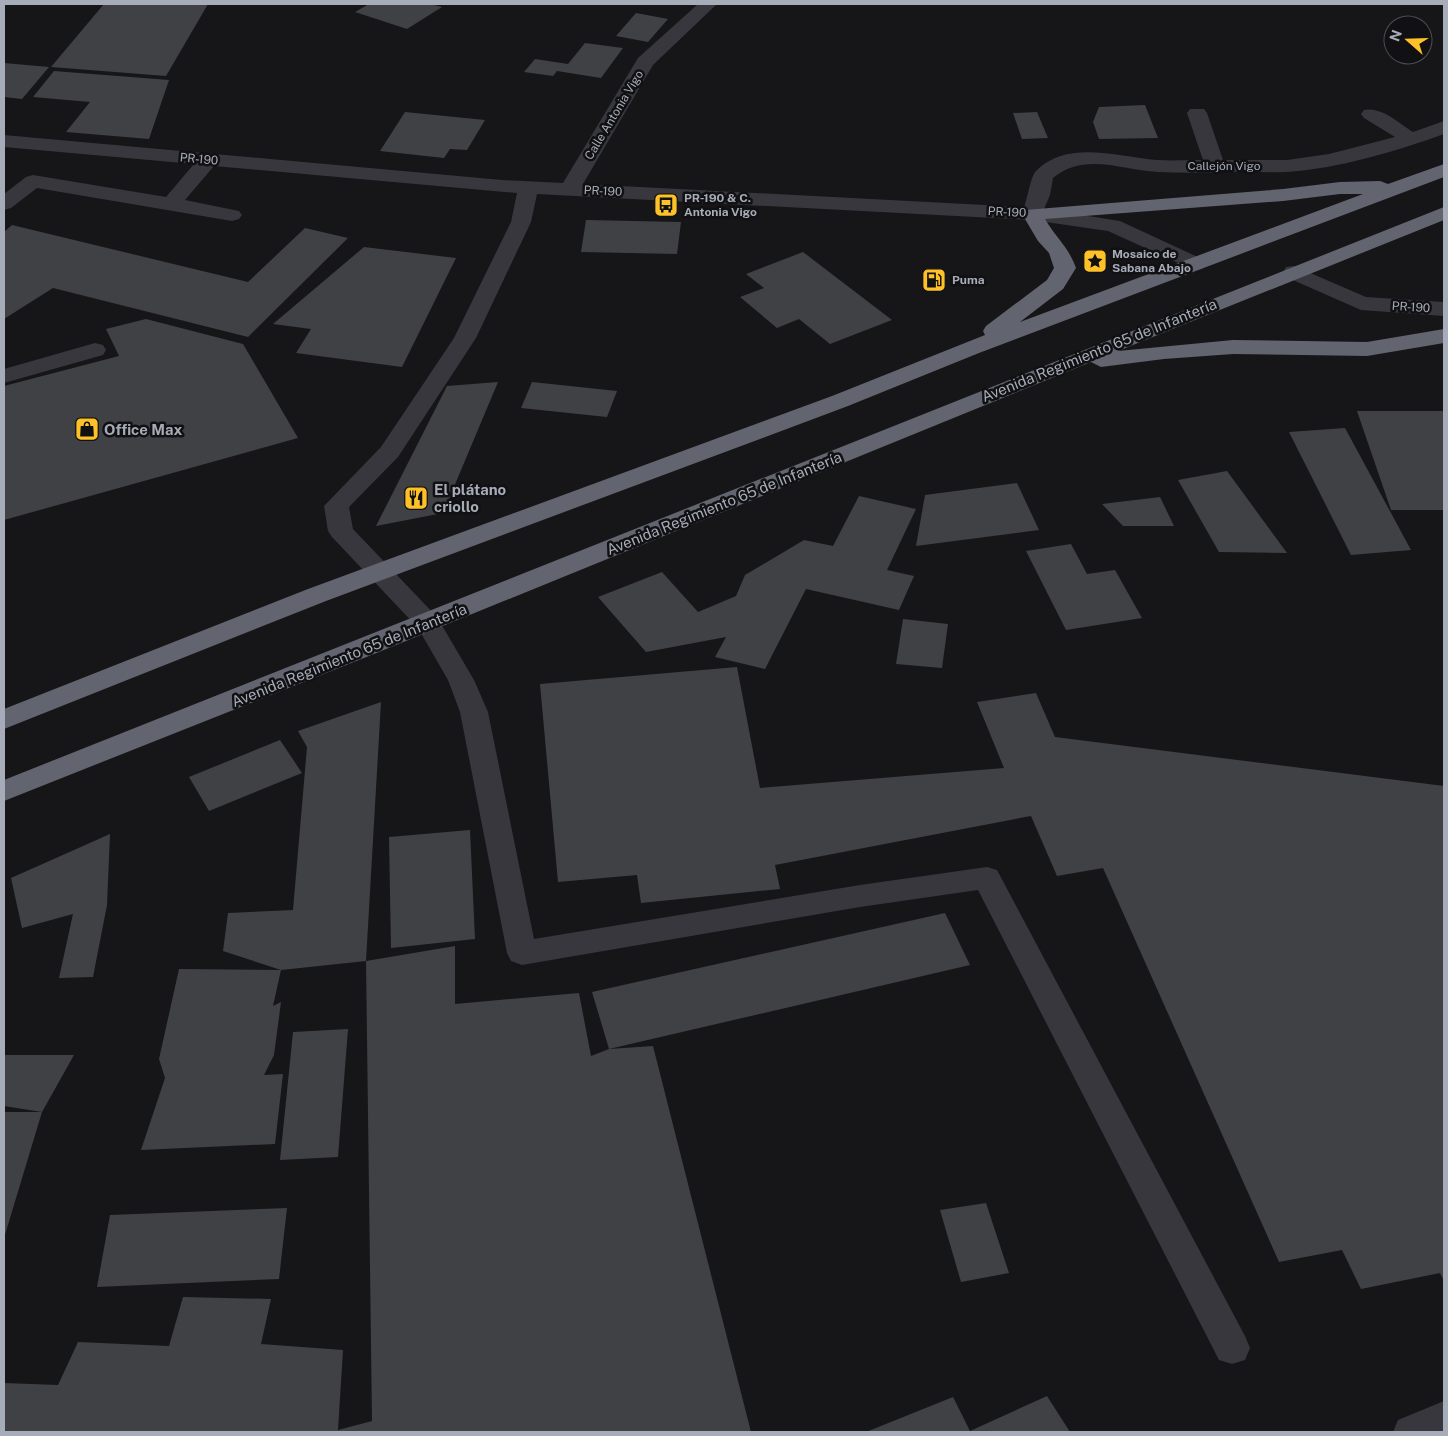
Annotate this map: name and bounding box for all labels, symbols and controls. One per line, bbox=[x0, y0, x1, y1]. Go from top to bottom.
north arrow bbox=[1383, 15, 1433, 65]
text: N bbox=[1386, 28, 1405, 43]
street label: Calle Antonia Vigo bbox=[582, 68, 646, 162]
street label: PR-190 bbox=[179, 150, 219, 168]
street label: Callejón Vigo bbox=[1188, 159, 1261, 173]
street label: PR-190 bbox=[583, 183, 623, 199]
place label: PR-190 & C. Antonia Vigo bbox=[684, 191, 757, 219]
bus stop icon: PR-190 & C. Antonia Vigo bbox=[653, 192, 679, 218]
street label: PR-190 bbox=[987, 204, 1027, 220]
place label: Mosaico de Sabana Abajo bbox=[1112, 247, 1191, 275]
place icon: Mosaico de Sabana Abajo bbox=[1082, 248, 1108, 274]
fuel station icon: Puma bbox=[921, 267, 947, 293]
place label: Puma bbox=[952, 273, 985, 287]
street label: Avenida Regimiento 65 de Infantería bbox=[979, 295, 1219, 405]
street label: PR-190 bbox=[1391, 299, 1431, 315]
shop icon: Office Max bbox=[74, 416, 100, 442]
place label: Office Max bbox=[104, 421, 182, 438]
street label: Avenida Regimiento 65 de Infantería bbox=[604, 448, 844, 558]
place label: El plátano criollo bbox=[434, 481, 507, 515]
restaurant icon: El plátano criollo bbox=[403, 485, 429, 511]
street label: Avenida Regimiento 65 de Infantería bbox=[229, 600, 469, 710]

